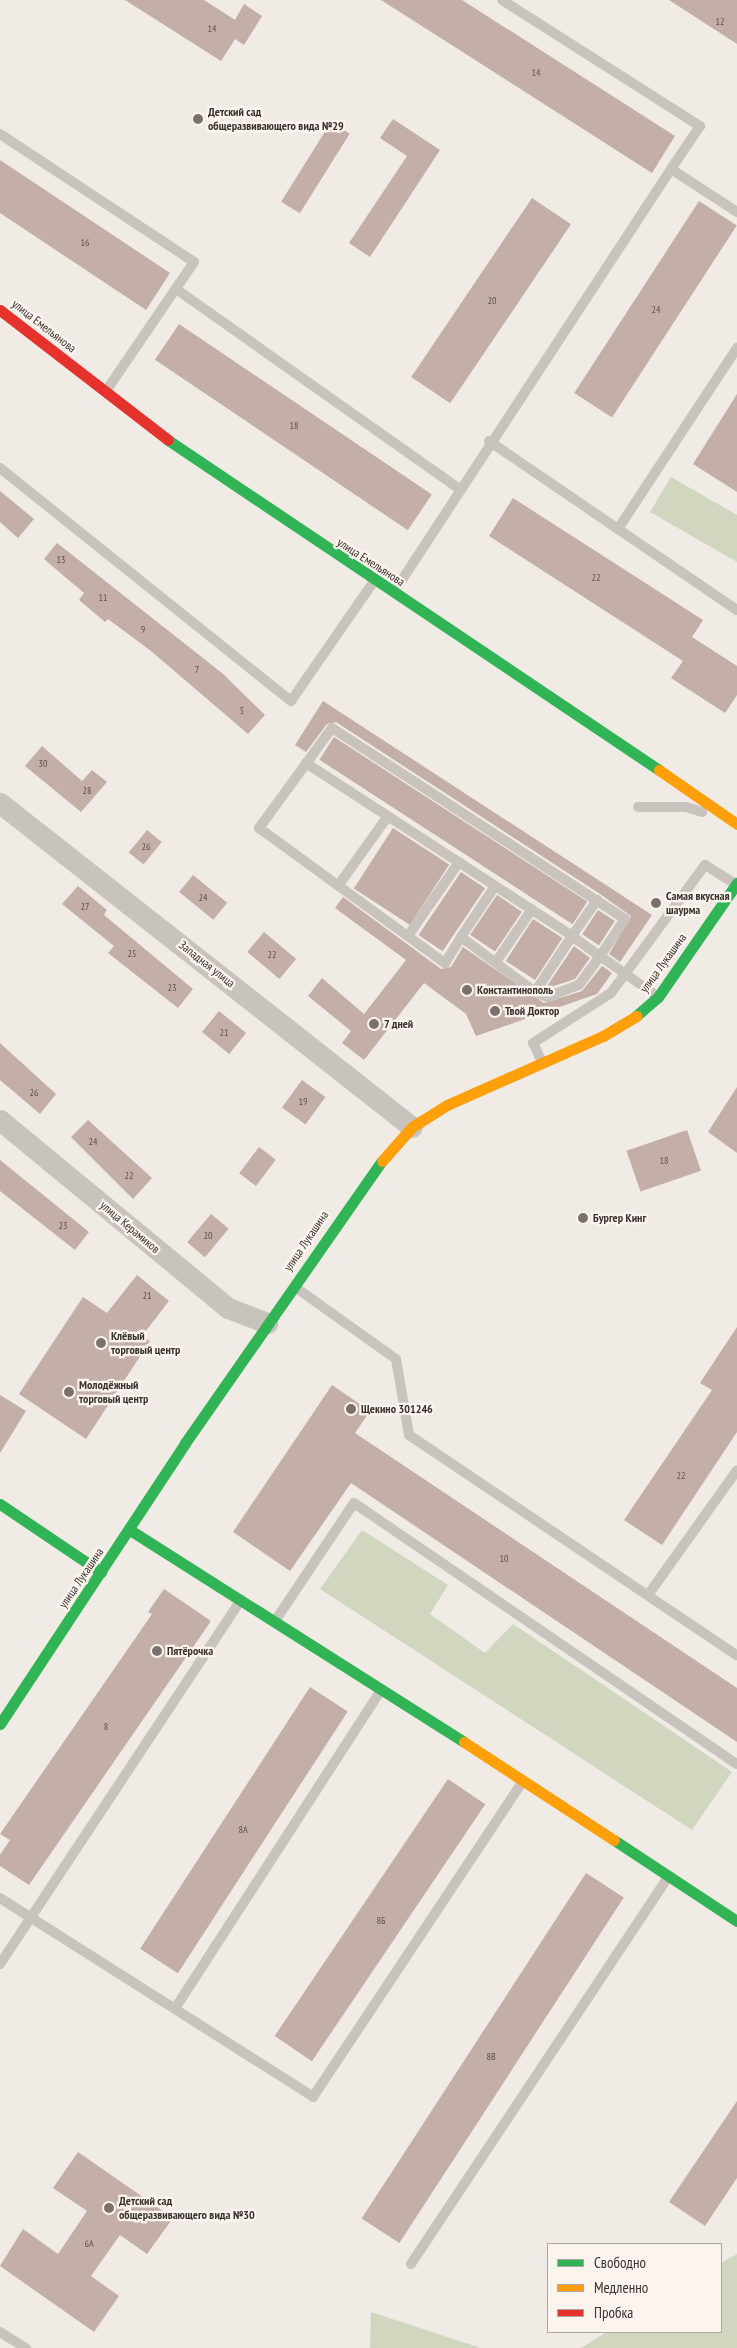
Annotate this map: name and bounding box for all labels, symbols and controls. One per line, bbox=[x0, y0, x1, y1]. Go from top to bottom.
house number: 12 bbox=[716, 16, 724, 28]
house number: 14 bbox=[208, 23, 216, 35]
house number: 14 bbox=[532, 67, 540, 79]
place label: Детский сад общеразвивающего вида №29 bbox=[208, 105, 344, 133]
marker: Детский сад общеразвивающего вида №29 bbox=[192, 113, 204, 125]
house number: 16 bbox=[81, 237, 89, 249]
house number: 20 bbox=[488, 295, 496, 307]
street label: улица Емельянова bbox=[9, 296, 79, 356]
house number: 24 bbox=[652, 304, 660, 316]
house number: 18 bbox=[290, 420, 298, 432]
street label: улица Емельянова bbox=[335, 535, 407, 589]
house number: 13 bbox=[57, 554, 65, 566]
house number: 22 bbox=[592, 572, 600, 584]
house number: 11 bbox=[99, 592, 107, 604]
house number: 9 bbox=[141, 624, 145, 636]
house number: 7 bbox=[195, 664, 199, 676]
house number: 5 bbox=[240, 705, 244, 717]
house number: 30 bbox=[39, 758, 47, 770]
house number: 28 bbox=[83, 785, 91, 797]
house number: 26 bbox=[142, 841, 150, 853]
place label: Самая вкусная шаурма bbox=[666, 889, 730, 917]
house number: 24 bbox=[199, 892, 207, 904]
marker: Самая вкусная шаурма bbox=[650, 897, 662, 909]
house number: 27 bbox=[81, 901, 89, 913]
street label: улица Лукашина bbox=[637, 931, 689, 995]
street label: Западная улица bbox=[176, 938, 238, 990]
house number: 25 bbox=[128, 948, 136, 960]
house number: 22 bbox=[268, 949, 276, 961]
house number: 23 bbox=[168, 982, 176, 994]
place label: Константинополь bbox=[477, 983, 553, 997]
marker: Константинополь bbox=[461, 984, 473, 996]
place label: Твой Доктор bbox=[505, 1004, 559, 1018]
marker: Твой Доктор bbox=[489, 1005, 501, 1017]
place label: 7 дней bbox=[384, 1017, 414, 1031]
marker: 7 дней bbox=[368, 1018, 380, 1030]
house number: 21 bbox=[220, 1027, 228, 1039]
house number: 26 bbox=[30, 1087, 38, 1099]
house number: 19 bbox=[299, 1096, 307, 1108]
house number: 24 bbox=[89, 1136, 97, 1148]
house number: 18 bbox=[660, 1155, 668, 1167]
house number: 22 bbox=[125, 1170, 133, 1182]
street label: улица Керамиков bbox=[97, 1198, 163, 1256]
street label: улица Лукашина bbox=[281, 1208, 331, 1274]
place label: Бургер Кинг bbox=[593, 1211, 646, 1225]
marker: Бургер Кинг bbox=[577, 1212, 589, 1224]
house number: 23 bbox=[59, 1220, 67, 1232]
house number: 20 bbox=[204, 1230, 212, 1242]
house number: 21 bbox=[143, 1290, 151, 1302]
place label: Клёвый торговый центр bbox=[111, 1329, 180, 1357]
marker: Клёвый торговый центр bbox=[95, 1337, 107, 1349]
place label: Молодёжный торговый центр bbox=[79, 1378, 148, 1406]
marker: Молодёжный торговый центр bbox=[63, 1386, 75, 1398]
place label: Щекино 301246 bbox=[361, 1402, 433, 1416]
marker: Щекино 301246 bbox=[345, 1403, 357, 1415]
house number: 22 bbox=[677, 1470, 685, 1482]
street label: улица Лукашина bbox=[56, 1545, 106, 1611]
house number: 10 bbox=[500, 1553, 508, 1565]
place label: Пятёрочка bbox=[167, 1644, 213, 1658]
marker: Пятёрочка bbox=[151, 1645, 163, 1657]
house number: 8 bbox=[104, 1721, 108, 1733]
house number: 8А bbox=[238, 1824, 248, 1836]
house number: 8Б bbox=[377, 1915, 385, 1927]
house number: 8В bbox=[486, 2051, 496, 2063]
place label: Детский сад общеразвивающего вида №30 bbox=[119, 2194, 255, 2222]
marker: Детский сад общеразвивающего вида №30 bbox=[103, 2202, 115, 2214]
house number: 6А bbox=[84, 2238, 94, 2250]
legend bbox=[547, 2243, 722, 2333]
text: Свободно bbox=[594, 2253, 646, 2272]
text: Медленно bbox=[594, 2278, 648, 2297]
text: Пробка bbox=[594, 2303, 633, 2322]

